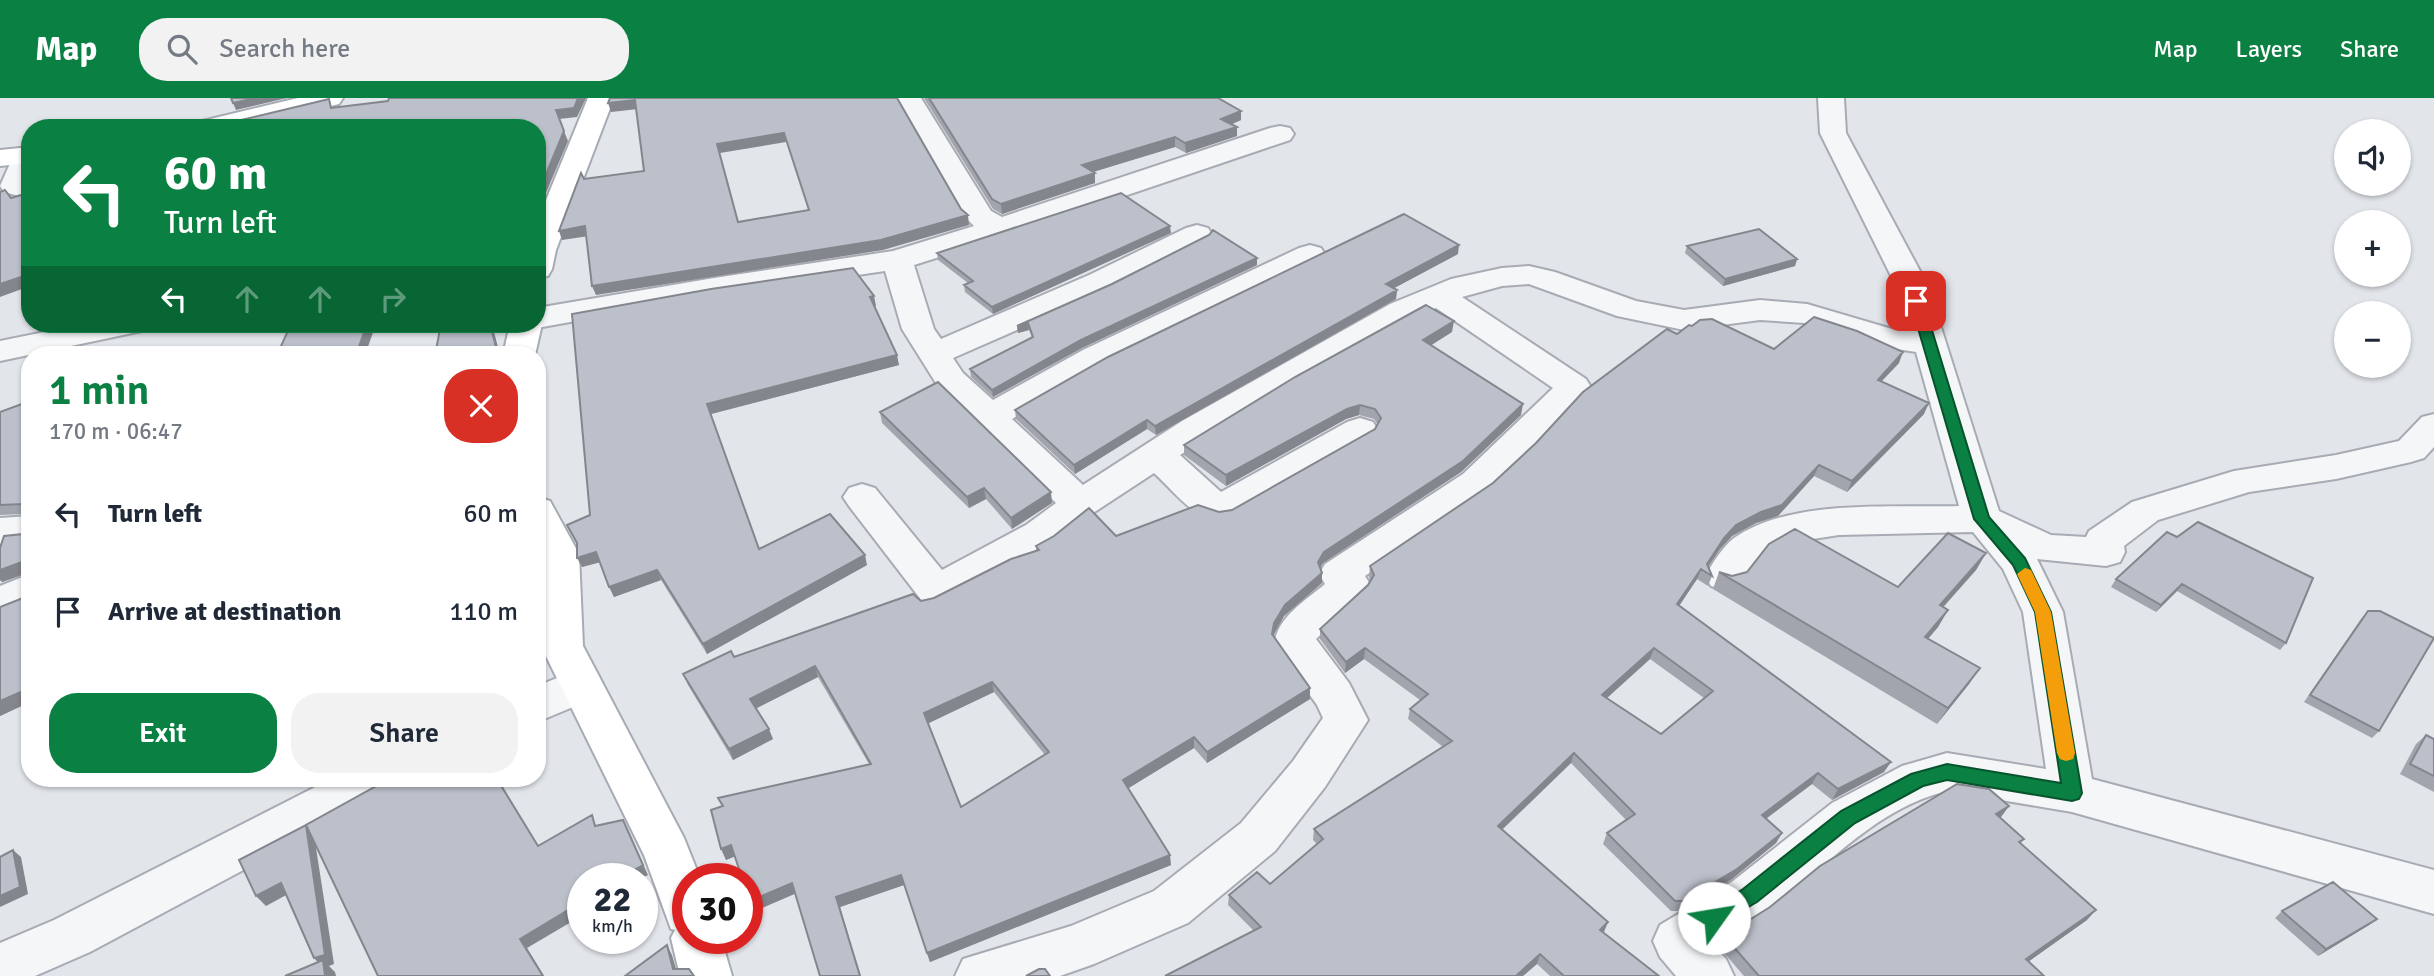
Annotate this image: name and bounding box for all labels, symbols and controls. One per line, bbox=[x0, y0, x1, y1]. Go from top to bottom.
search box bbox=[139, 18, 629, 81]
text: Map bbox=[35, 29, 97, 70]
icon: search bbox=[163, 30, 201, 68]
text: Search here bbox=[219, 33, 350, 65]
text: Map bbox=[2153, 34, 2198, 64]
text: Layers bbox=[2236, 34, 2302, 64]
text: Share bbox=[2340, 34, 2399, 64]
map controls bbox=[2334, 119, 2411, 378]
button: sound bbox=[2334, 119, 2411, 196]
text: 60 m bbox=[164, 143, 267, 203]
icon: left bbox=[49, 147, 140, 238]
text: Turn left bbox=[164, 203, 277, 242]
button: + bbox=[2334, 210, 2411, 287]
pin bbox=[1886, 271, 1946, 331]
icon: left bbox=[155, 280, 193, 318]
icon: ahead bbox=[228, 280, 266, 318]
icon: ahead bbox=[301, 280, 339, 318]
icon: right bbox=[374, 280, 412, 318]
icon: arrive bbox=[1897, 282, 1935, 320]
button: − bbox=[2334, 301, 2411, 378]
text: 1 min bbox=[49, 365, 150, 416]
button: close bbox=[444, 369, 518, 443]
text: 170 m · 06:47 bbox=[49, 417, 183, 446]
icon: left bbox=[49, 495, 87, 533]
text: Turn left bbox=[108, 498, 202, 530]
text: 60 m bbox=[463, 498, 518, 530]
icon: arrive bbox=[49, 593, 87, 631]
text: Arrive at destination bbox=[108, 596, 341, 628]
text: 110 m bbox=[449, 596, 518, 628]
button: Exit bbox=[49, 693, 277, 773]
button: Share bbox=[291, 693, 518, 773]
speed limit sign: 30 bbox=[672, 863, 763, 954]
text: 22 bbox=[594, 878, 631, 921]
position arrow bbox=[1677, 881, 1751, 955]
text: km/h bbox=[592, 915, 633, 937]

